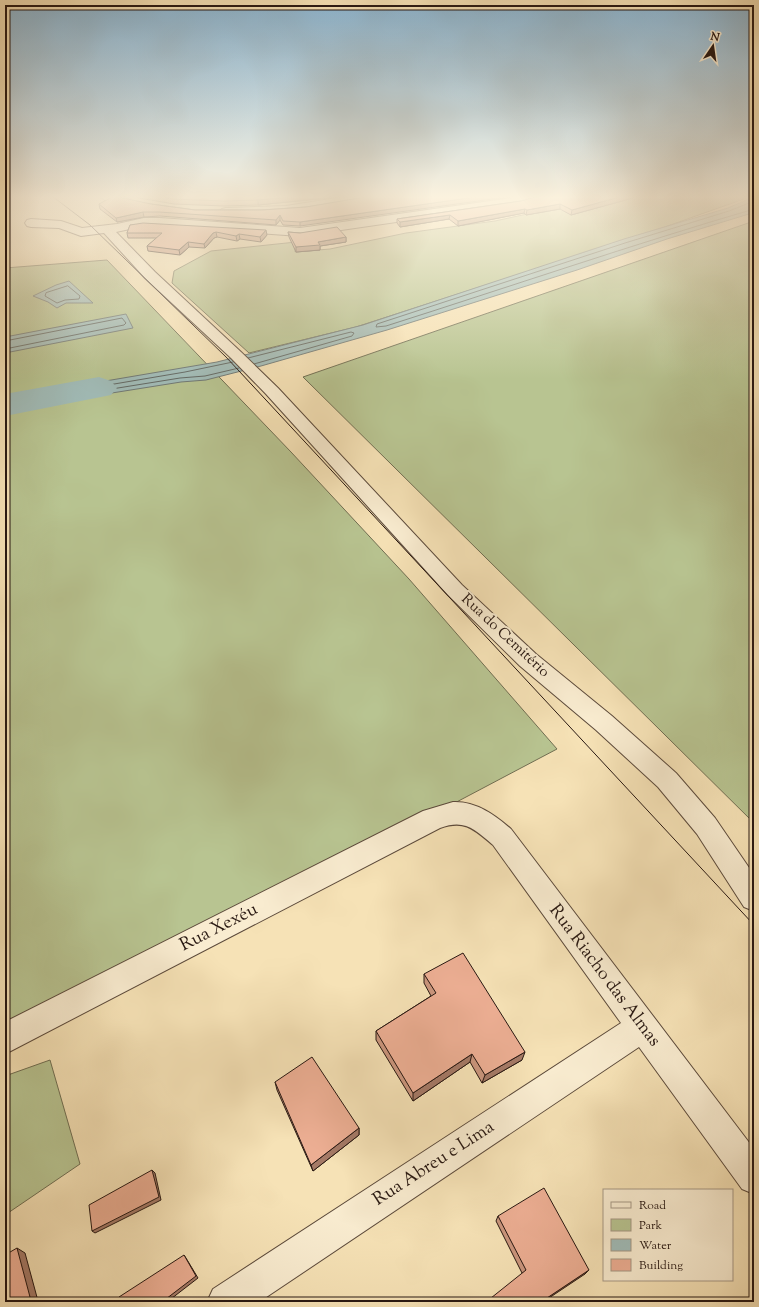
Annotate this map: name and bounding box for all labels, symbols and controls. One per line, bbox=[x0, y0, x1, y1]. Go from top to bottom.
north arrow bbox=[693, 26, 733, 66]
text: N bbox=[708, 28, 721, 46]
street label: Rua do Cemitério bbox=[456, 589, 554, 683]
street label: Rua Xexéu bbox=[175, 897, 263, 959]
street label: Rua Riacho das Almas bbox=[542, 899, 666, 1053]
street label: Rua Abreu e Lima bbox=[368, 1115, 500, 1213]
legend bbox=[603, 1189, 733, 1281]
text: Road bbox=[639, 1197, 666, 1215]
text: Park bbox=[639, 1217, 662, 1235]
text: Water bbox=[639, 1237, 672, 1255]
text: Building bbox=[639, 1257, 683, 1275]

